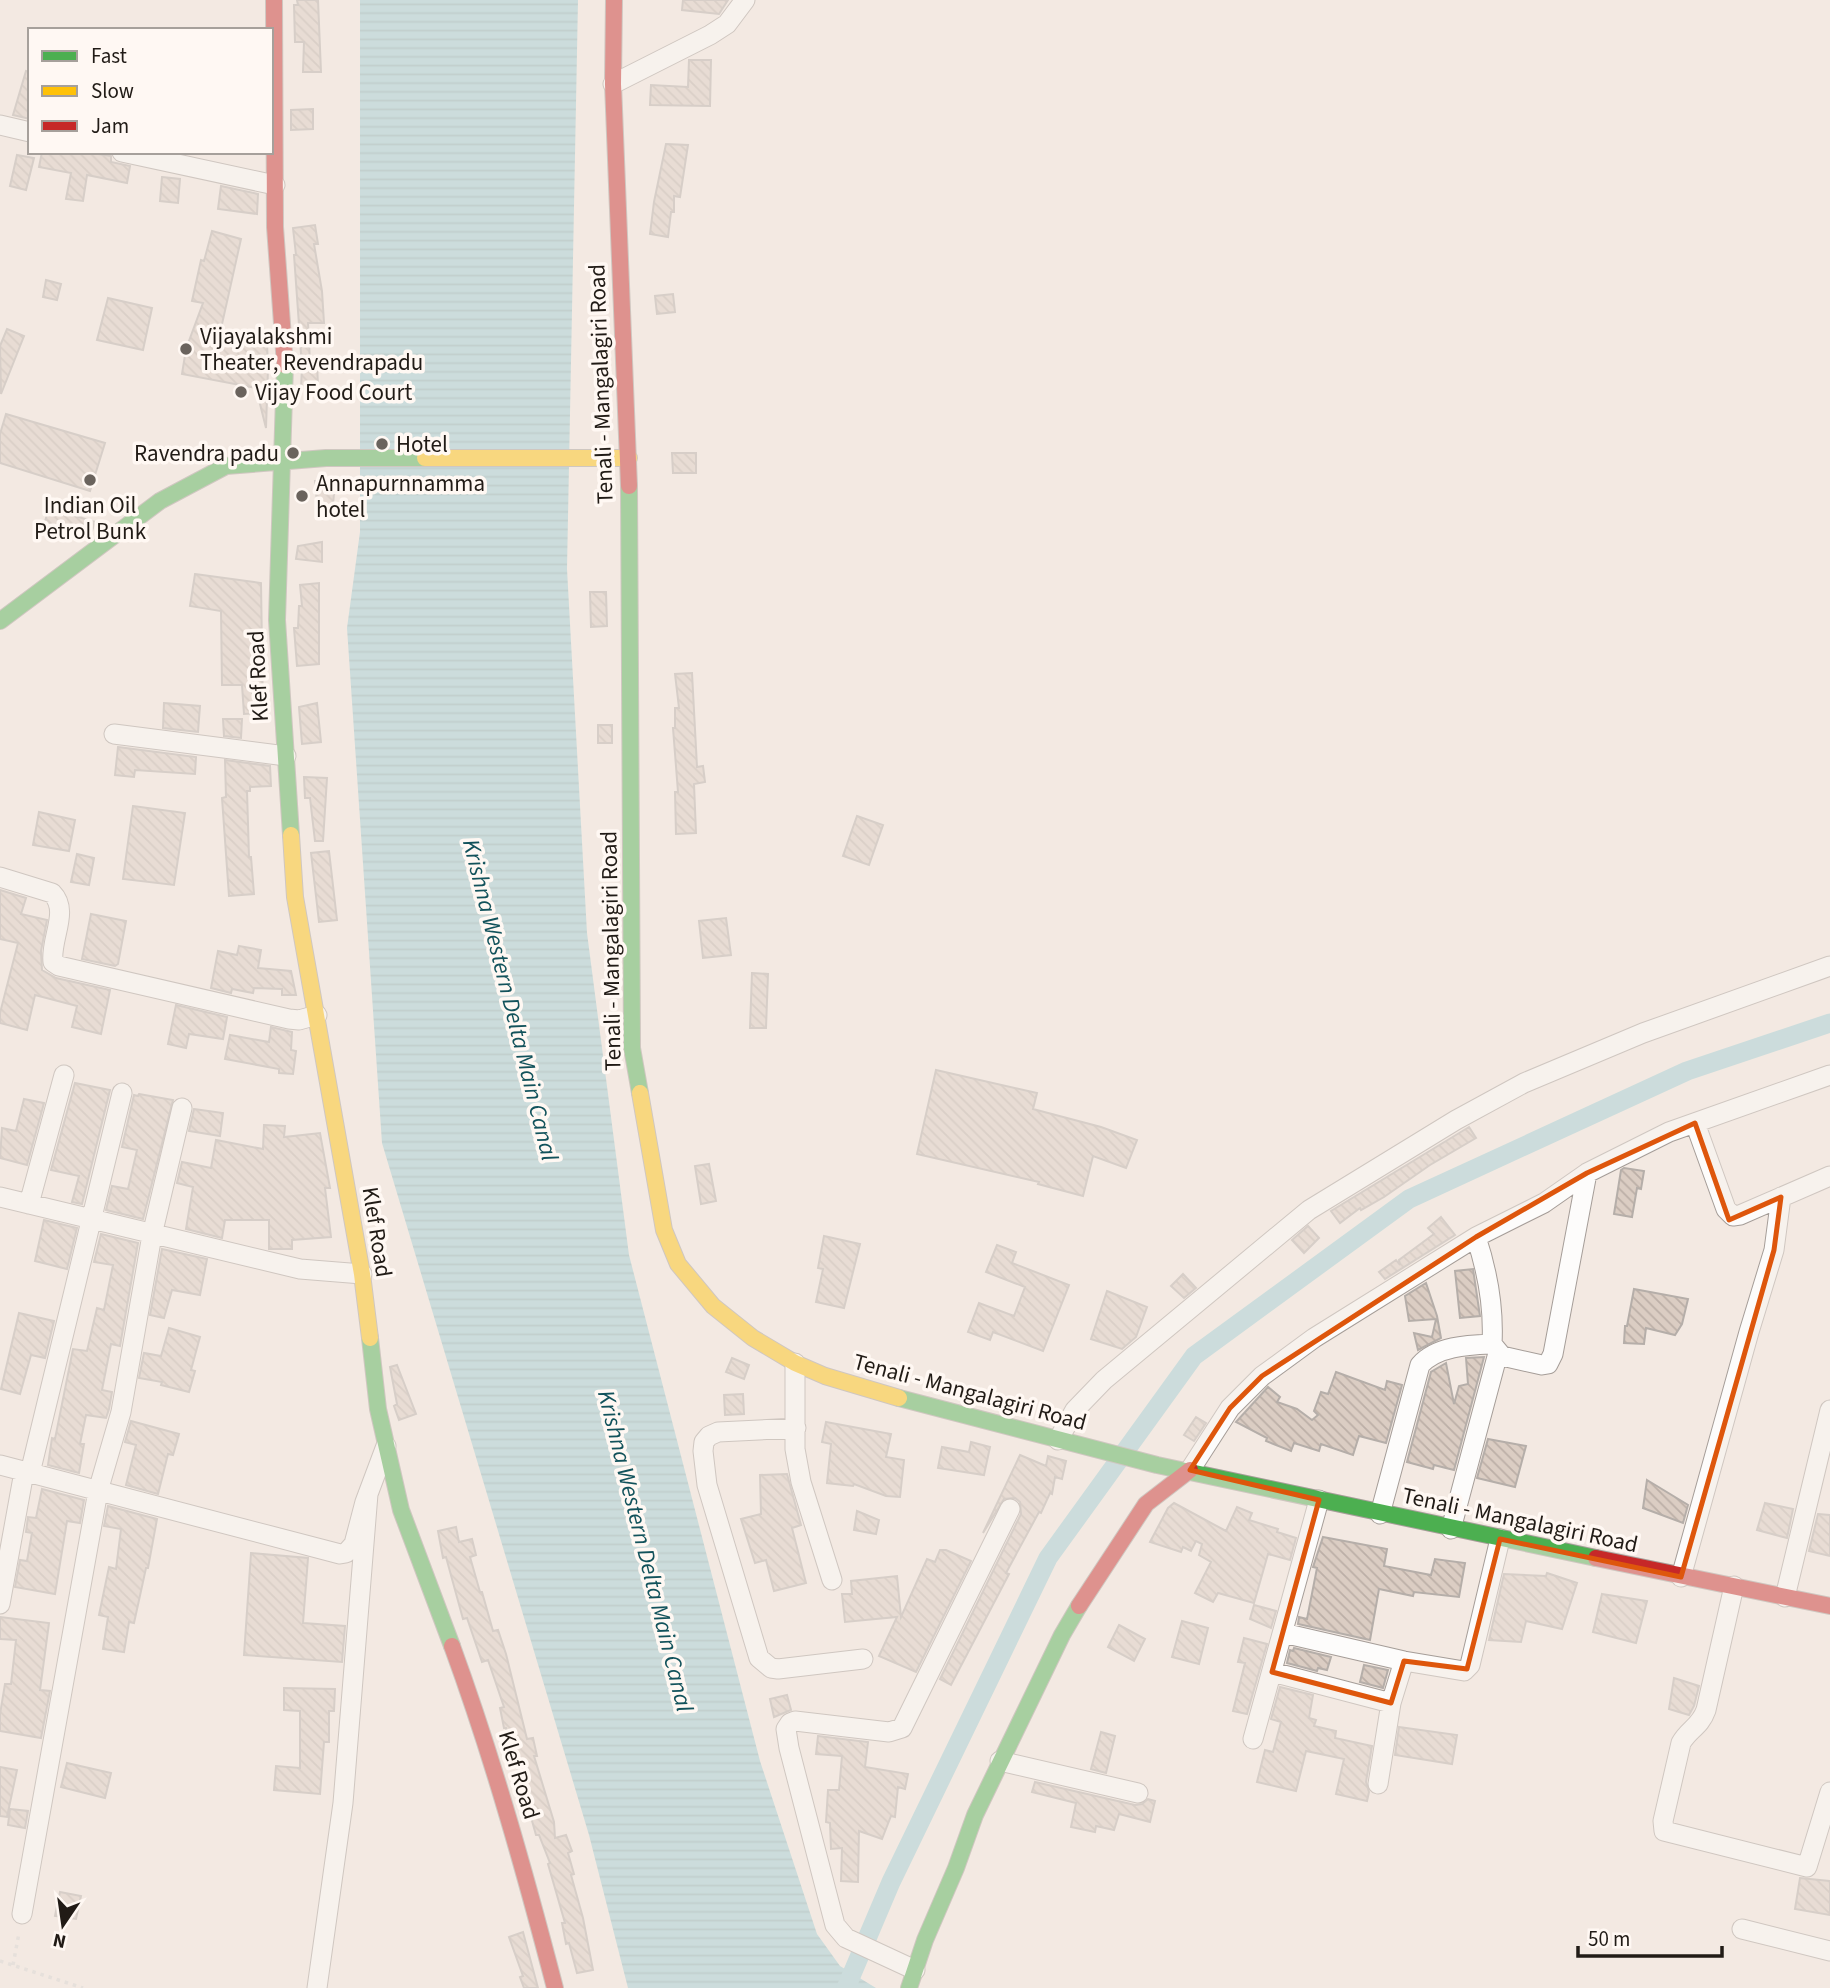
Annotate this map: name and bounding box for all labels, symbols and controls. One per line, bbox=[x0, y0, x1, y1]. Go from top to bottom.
legend bbox=[28, 28, 273, 154]
text: Fast bbox=[91, 41, 127, 71]
text: Slow bbox=[91, 76, 134, 106]
text: Jam bbox=[91, 111, 129, 141]
street label: Tenali - Mangalagiri Road bbox=[580, 263, 622, 505]
place label: Vijayalakshmi Theater, Revendrapadu bbox=[200, 320, 423, 379]
marker: Vijayalakshmi Theater, Revendrapadu bbox=[178, 341, 194, 357]
place label: Vijay Food Court bbox=[255, 376, 413, 409]
marker: Vijay Food Court bbox=[233, 384, 249, 400]
place label: Hotel bbox=[396, 428, 448, 461]
marker: Hotel bbox=[374, 436, 390, 452]
place label: Ravendra padu bbox=[134, 437, 279, 470]
marker: Ravendra padu bbox=[285, 445, 301, 461]
place label: Annapurnnamma hotel bbox=[316, 467, 485, 526]
marker: Indian Oil Petrol Bunk bbox=[82, 472, 98, 488]
marker: Annapurnnamma hotel bbox=[294, 488, 310, 504]
place label: Indian Oil Petrol Bunk bbox=[34, 489, 147, 548]
street label: Klef Road bbox=[239, 630, 277, 722]
street label: Tenali - Mangalagiri Road bbox=[592, 831, 630, 1071]
water label: Krishna Western Delta Main Canal bbox=[453, 835, 567, 1165]
street label: Klef Road bbox=[354, 1184, 400, 1280]
street label: Tenali - Mangalagiri Road bbox=[850, 1345, 1090, 1439]
water label: Krishna Western Delta Main Canal bbox=[588, 1386, 702, 1716]
street label: Tenali - Mangalagiri Road bbox=[1399, 1479, 1641, 1561]
street label: Klef Road bbox=[490, 1727, 548, 1823]
north arrow bbox=[28, 1890, 98, 1960]
scale bar bbox=[1578, 1914, 1722, 1958]
text: 50 m bbox=[1588, 1924, 1630, 1954]
text: N bbox=[50, 1926, 69, 1955]

